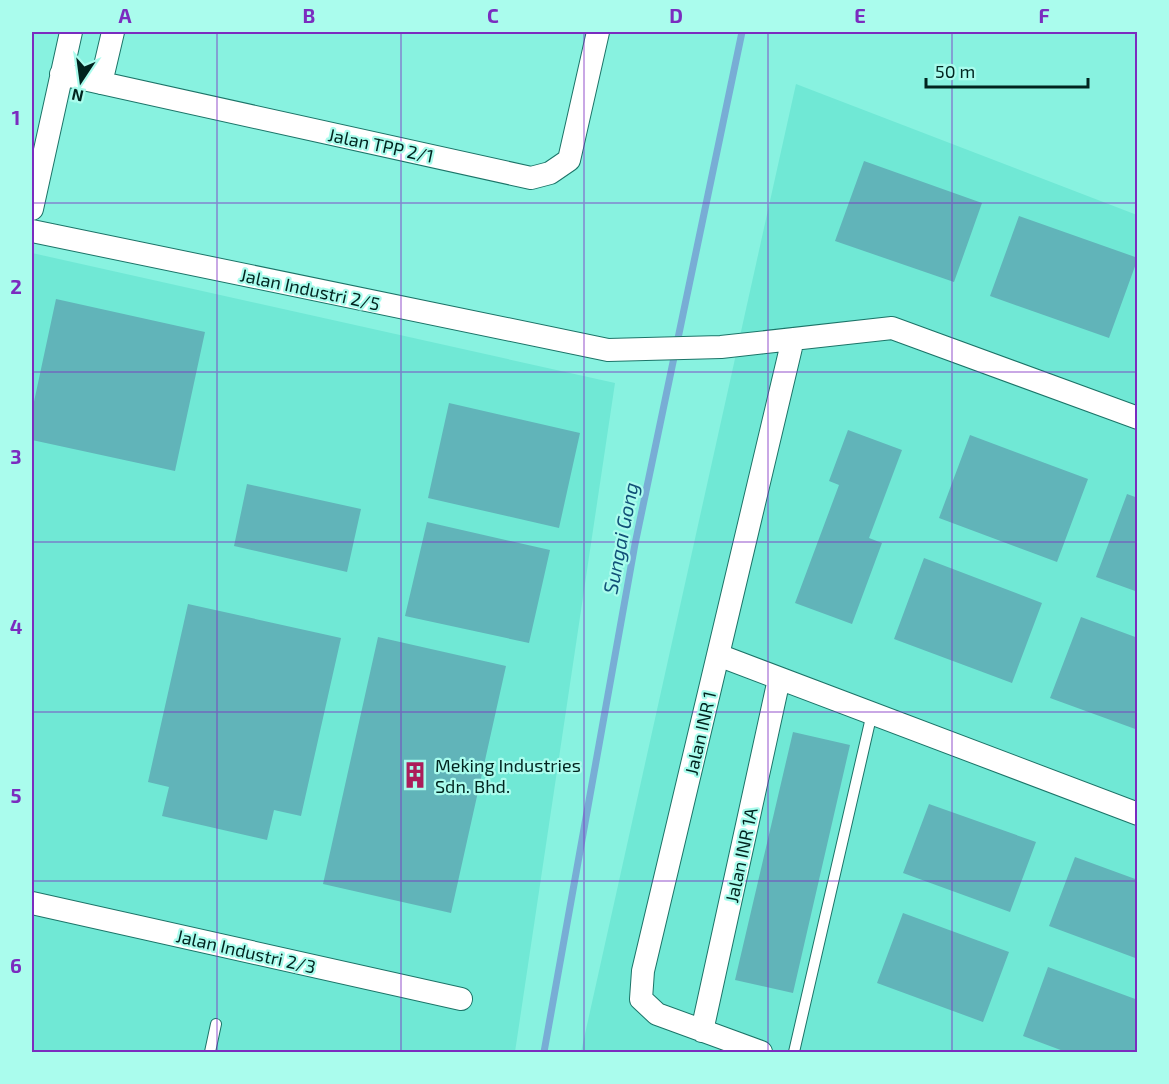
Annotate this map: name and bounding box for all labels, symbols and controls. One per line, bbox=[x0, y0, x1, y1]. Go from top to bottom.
text: A bbox=[118, 3, 132, 27]
text: B bbox=[303, 3, 315, 27]
text: C bbox=[487, 3, 499, 27]
text: D bbox=[669, 3, 683, 27]
text: E bbox=[854, 3, 866, 27]
text: F bbox=[1038, 3, 1050, 27]
north arrow bbox=[51, 51, 111, 111]
scale bar bbox=[926, 51, 1088, 89]
text: 50 m bbox=[935, 60, 975, 82]
text: N bbox=[70, 86, 85, 107]
text: 1 bbox=[12, 105, 20, 129]
street label: Jalan TPP 2/1 bbox=[326, 123, 436, 167]
street label: Jalan Industri 2/5 bbox=[238, 263, 382, 315]
text: 2 bbox=[10, 274, 22, 298]
text: 3 bbox=[10, 444, 22, 468]
water label: Sungai Gong bbox=[597, 480, 643, 596]
text: 4 bbox=[10, 614, 23, 638]
street label: Jalan INR 1 bbox=[680, 689, 720, 777]
place label: Meking Industries Sdn. Bhd. bbox=[435, 754, 581, 797]
building icon: Meking Industries Sdn. Bhd. bbox=[400, 760, 430, 790]
text: 5 bbox=[10, 783, 22, 807]
street label: Jalan INR 1A bbox=[720, 805, 762, 905]
street label: Jalan Industri 2/3 bbox=[174, 924, 318, 978]
text: 6 bbox=[10, 953, 22, 977]

